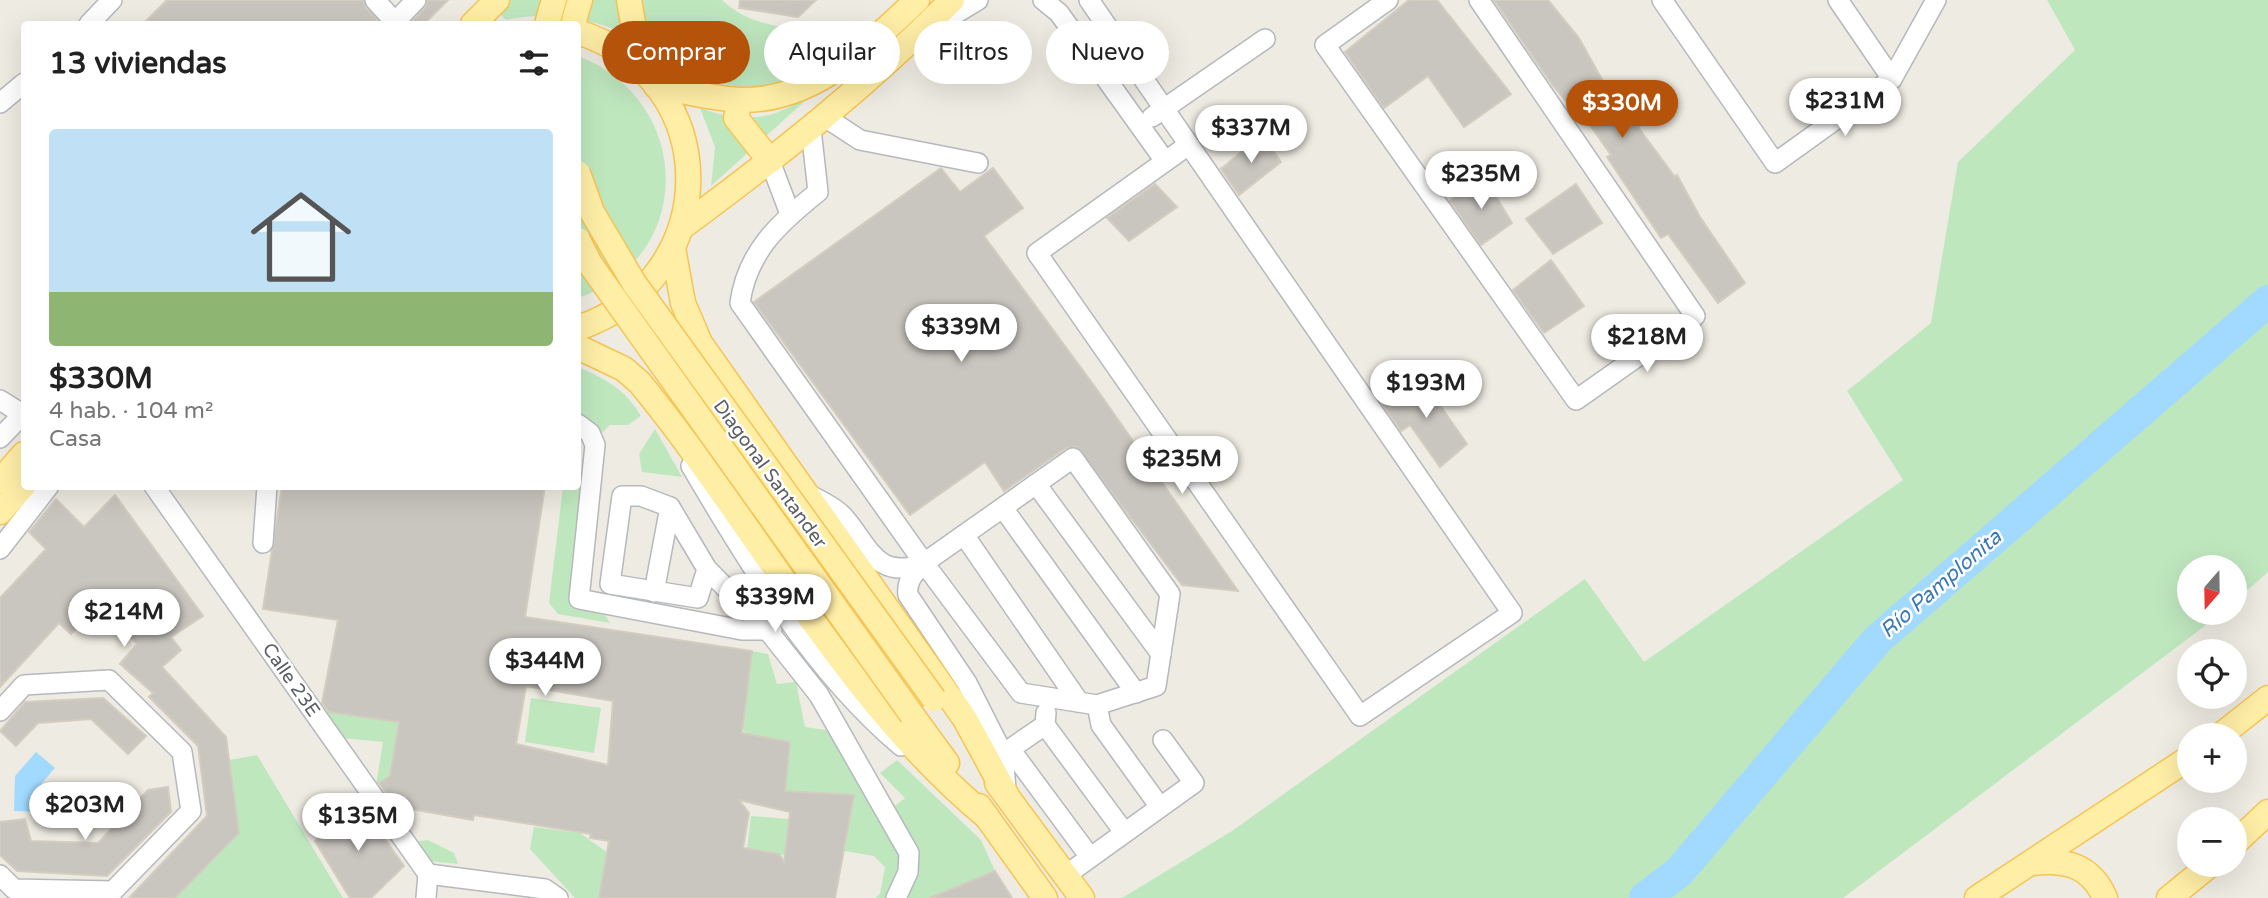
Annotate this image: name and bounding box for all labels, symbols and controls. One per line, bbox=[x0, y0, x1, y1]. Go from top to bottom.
chip: Comprar bbox=[602, 21, 750, 84]
chip: Alquilar bbox=[764, 21, 900, 84]
chip: Filtros bbox=[914, 21, 1032, 84]
chip: Nuevo bbox=[1046, 21, 1169, 84]
icon: filters bbox=[515, 44, 553, 82]
text: 13 viviendas bbox=[49, 45, 227, 82]
pin: $231M bbox=[1796, 78, 1894, 138]
pin: $330M bbox=[1573, 80, 1671, 140]
text: $231M bbox=[1805, 87, 1885, 115]
text: $330M bbox=[1582, 89, 1662, 117]
pin: $337M bbox=[1202, 106, 1300, 165]
text: $337M bbox=[1211, 114, 1291, 142]
pin: $235M bbox=[1432, 152, 1530, 211]
text: $235M bbox=[1441, 160, 1521, 188]
icon: home bbox=[238, 174, 364, 300]
pin: $339M bbox=[912, 304, 1010, 364]
text: $339M bbox=[921, 313, 1001, 341]
pin: $218M bbox=[1598, 314, 1696, 374]
text: $218M bbox=[1607, 323, 1687, 351]
text: $330M bbox=[49, 360, 153, 397]
pin: $193M bbox=[1377, 360, 1475, 420]
text: $193M bbox=[1386, 369, 1466, 397]
street label: Diagonal Santander bbox=[709, 395, 832, 553]
text: 4 hab. · 104 m² bbox=[49, 397, 214, 425]
text: Casa bbox=[49, 425, 102, 453]
pin: $235M bbox=[1133, 436, 1231, 496]
text: $235M bbox=[1142, 445, 1222, 473]
water label: Río Pamplonita bbox=[1875, 524, 2008, 643]
north arrow bbox=[2177, 555, 2247, 625]
map controls bbox=[2177, 555, 2247, 877]
pin: $339M bbox=[726, 574, 824, 634]
text: $339M bbox=[735, 583, 815, 611]
pin: $214M bbox=[75, 590, 173, 649]
text: $214M bbox=[84, 598, 164, 626]
pin: $344M bbox=[496, 638, 594, 698]
street label: Calle 23E bbox=[258, 639, 324, 721]
button: locate bbox=[2177, 639, 2247, 709]
text: $344M bbox=[505, 647, 585, 675]
button: + bbox=[2177, 723, 2247, 793]
pin: $203M bbox=[36, 782, 134, 842]
text: $203M bbox=[45, 791, 125, 819]
pin: $135M bbox=[309, 794, 407, 853]
text: $135M bbox=[318, 802, 398, 830]
button: − bbox=[2177, 807, 2247, 877]

